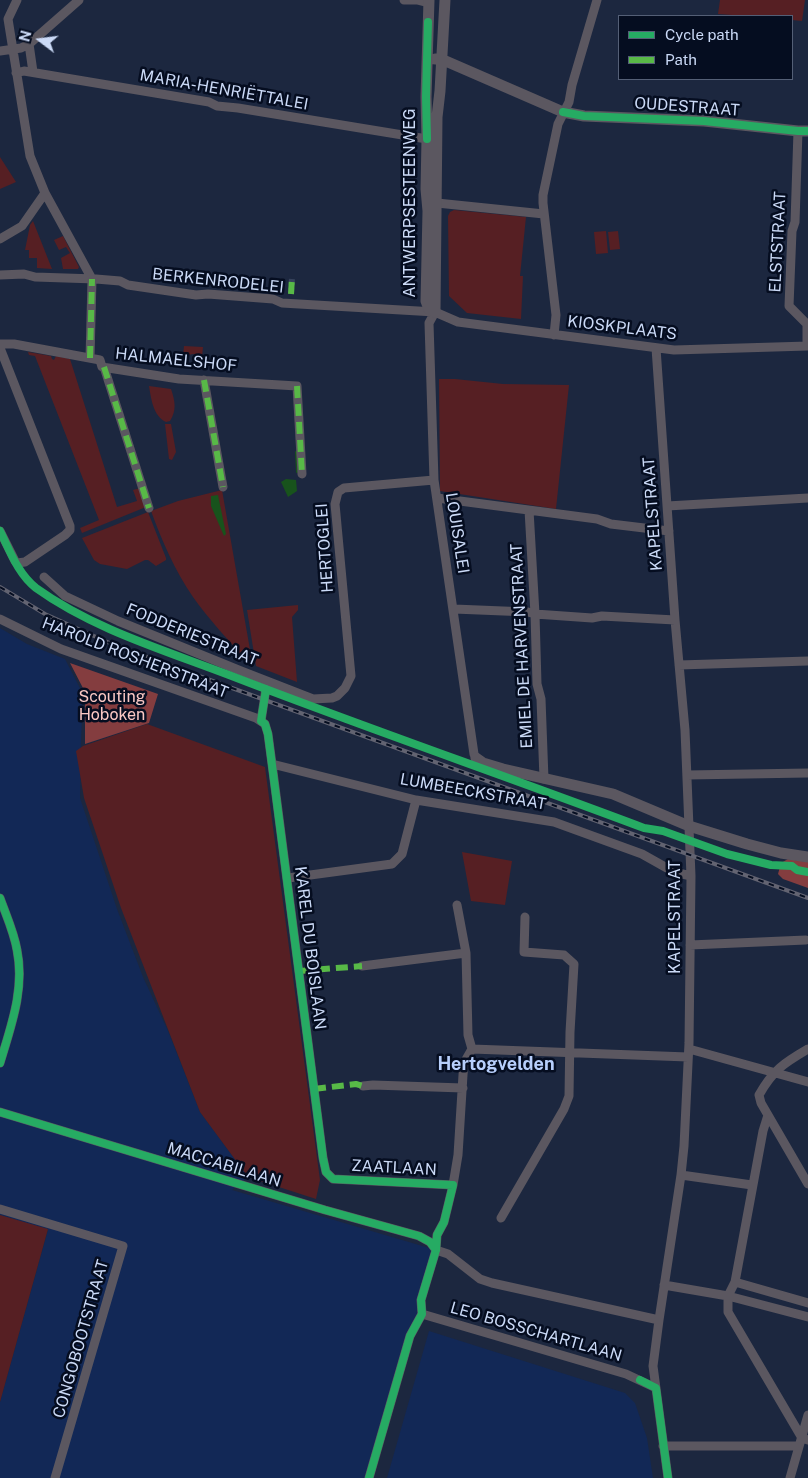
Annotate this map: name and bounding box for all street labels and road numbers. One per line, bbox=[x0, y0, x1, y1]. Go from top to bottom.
street label: MARIA-HENRIËTTALEI bbox=[138, 66, 310, 114]
street label: OUDESTRAAT bbox=[634, 94, 740, 120]
street label: ANTWERPSESTEENWEG bbox=[400, 108, 420, 298]
street label: ELSTSTRAAT bbox=[766, 191, 790, 293]
street label: BERKENRODELEI bbox=[151, 265, 285, 297]
street label: KIOSKPLAATS bbox=[566, 312, 678, 344]
street label: HALMAELSHOF bbox=[114, 344, 238, 376]
street label: KAPELSTRAAT bbox=[639, 456, 667, 572]
street label: LOUISALEI bbox=[441, 491, 473, 575]
street label: HERTOGLEI bbox=[312, 503, 338, 593]
street label: EMIEL DE HARVENSTRAAT bbox=[507, 543, 537, 749]
street label: FODDERIESTRAAT bbox=[123, 600, 261, 670]
street label: HAROLD ROSHERSTRAAT bbox=[39, 614, 231, 702]
street label: LUMBEECKSTRAAT bbox=[398, 770, 548, 814]
street label: KAPELSTRAAT bbox=[665, 860, 685, 974]
street label: KAREL DU BOISLAAN bbox=[290, 865, 330, 1031]
street label: MACCABILAAN bbox=[165, 1139, 283, 1191]
street label: ZAATLAAN bbox=[351, 1156, 437, 1180]
street label: CONGOBOOTSTRAAT bbox=[49, 1258, 113, 1420]
street label: LEO BOSSCHARTLAAN bbox=[448, 1298, 624, 1366]

